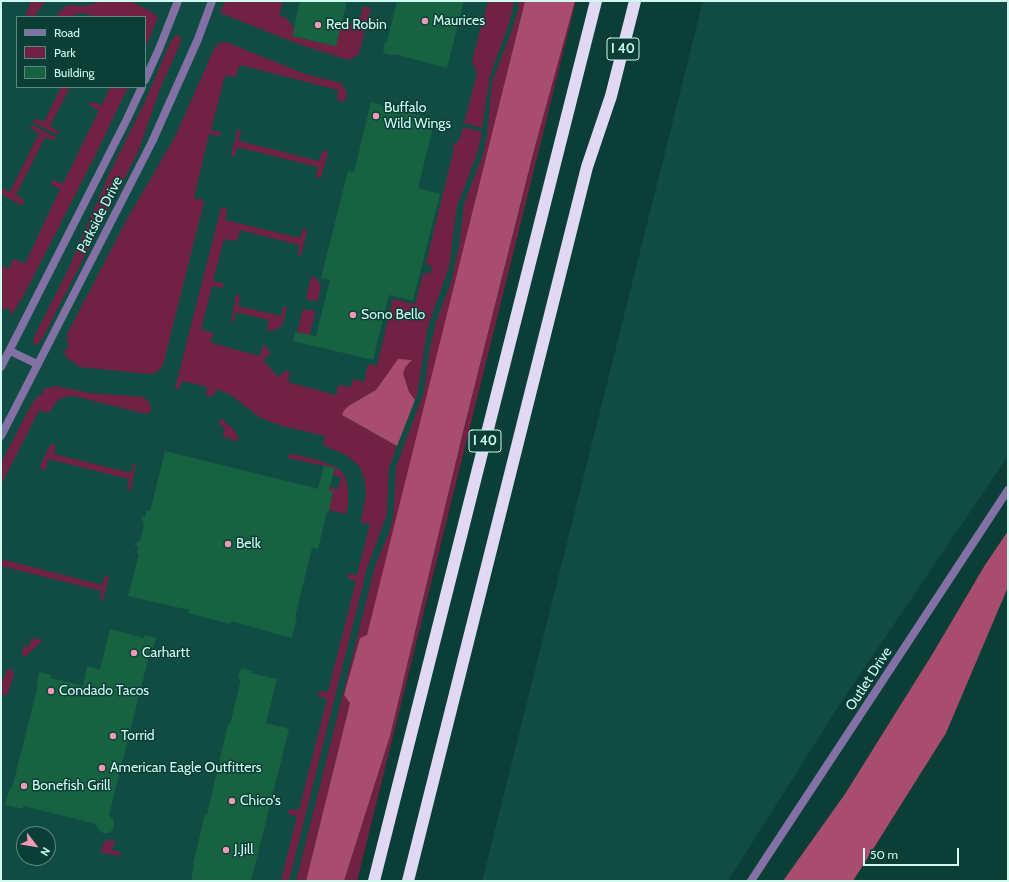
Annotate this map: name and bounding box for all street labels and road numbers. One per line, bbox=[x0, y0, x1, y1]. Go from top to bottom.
road number: I 40 bbox=[607, 38, 639, 60]
street label: Parkside Drive bbox=[74, 174, 126, 256]
road number: I 40 bbox=[469, 430, 501, 452]
street label: Outlet Drive bbox=[842, 644, 896, 714]

